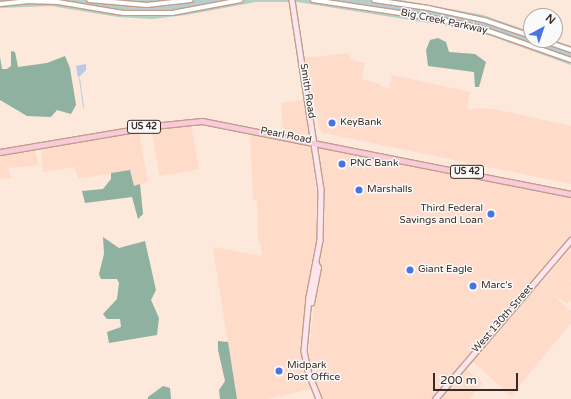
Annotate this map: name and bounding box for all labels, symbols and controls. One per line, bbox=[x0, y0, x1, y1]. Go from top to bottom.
street label: Big Creek Parkway bbox=[400, 7, 488, 37]
north arrow bbox=[523, 8, 563, 48]
text: N bbox=[543, 11, 558, 27]
street label: Smith Road bbox=[297, 63, 317, 119]
place label: KeyBank bbox=[340, 117, 382, 129]
marker: KeyBank bbox=[327, 118, 337, 128]
road number: US 42 bbox=[126, 120, 162, 134]
street label: Pearl Road bbox=[259, 125, 313, 147]
place label: PNC Bank bbox=[350, 158, 398, 170]
marker: PNC Bank bbox=[337, 159, 347, 169]
road number: US 42 bbox=[449, 165, 485, 179]
place label: Marshalls bbox=[367, 184, 412, 196]
marker: Marshalls bbox=[354, 185, 364, 195]
place label: Third Federal Savings and Loan bbox=[400, 202, 483, 226]
marker: Third Federal Savings and Loan bbox=[486, 209, 496, 219]
place label: Giant Eagle bbox=[418, 264, 472, 276]
marker: Giant Eagle bbox=[405, 265, 415, 275]
place label: Marc's bbox=[481, 280, 512, 292]
marker: Marc's bbox=[468, 281, 478, 291]
street label: West 130th Street bbox=[470, 282, 536, 356]
place label: Midpark Post Office bbox=[287, 359, 340, 382]
scale bar bbox=[435, 365, 520, 391]
marker: Midpark Post Office bbox=[274, 366, 284, 376]
text: 200 m bbox=[440, 373, 477, 387]

